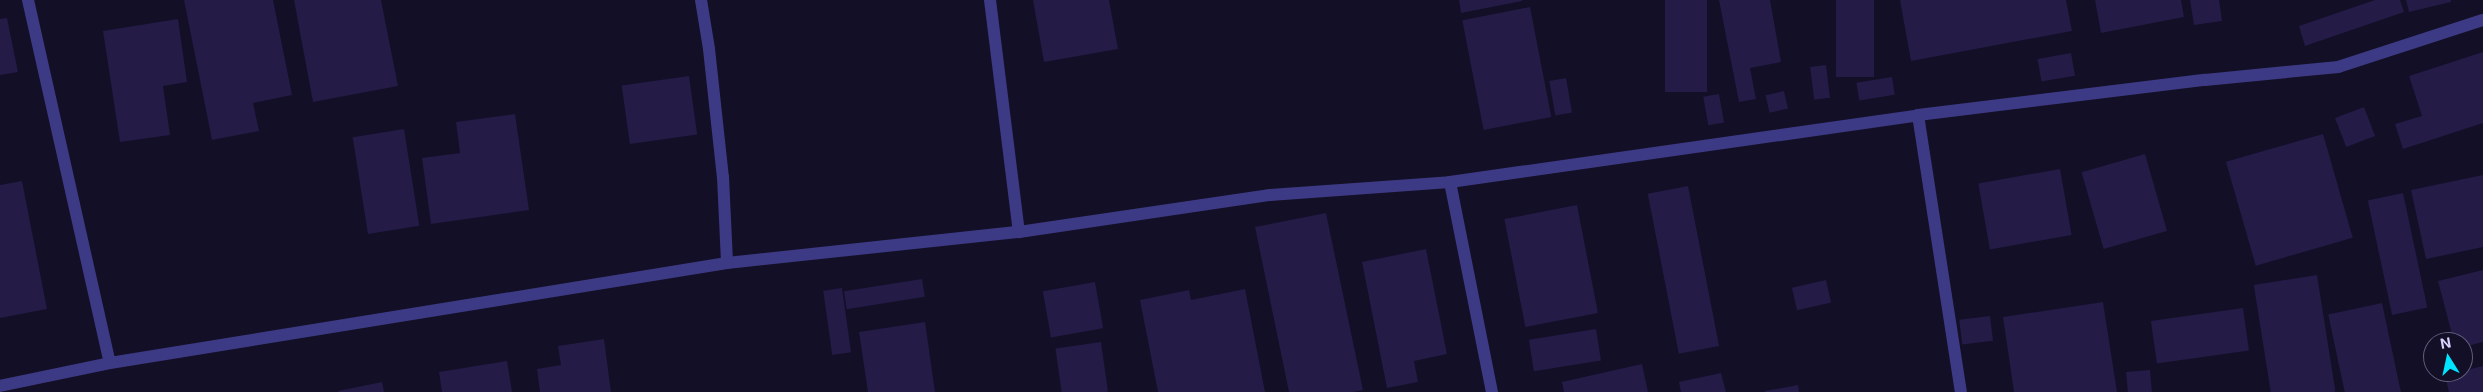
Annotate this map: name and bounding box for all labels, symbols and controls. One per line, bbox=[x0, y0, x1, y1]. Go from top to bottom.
north arrow bbox=[2423, 332, 2473, 382]
text: N bbox=[2439, 333, 2452, 352]

